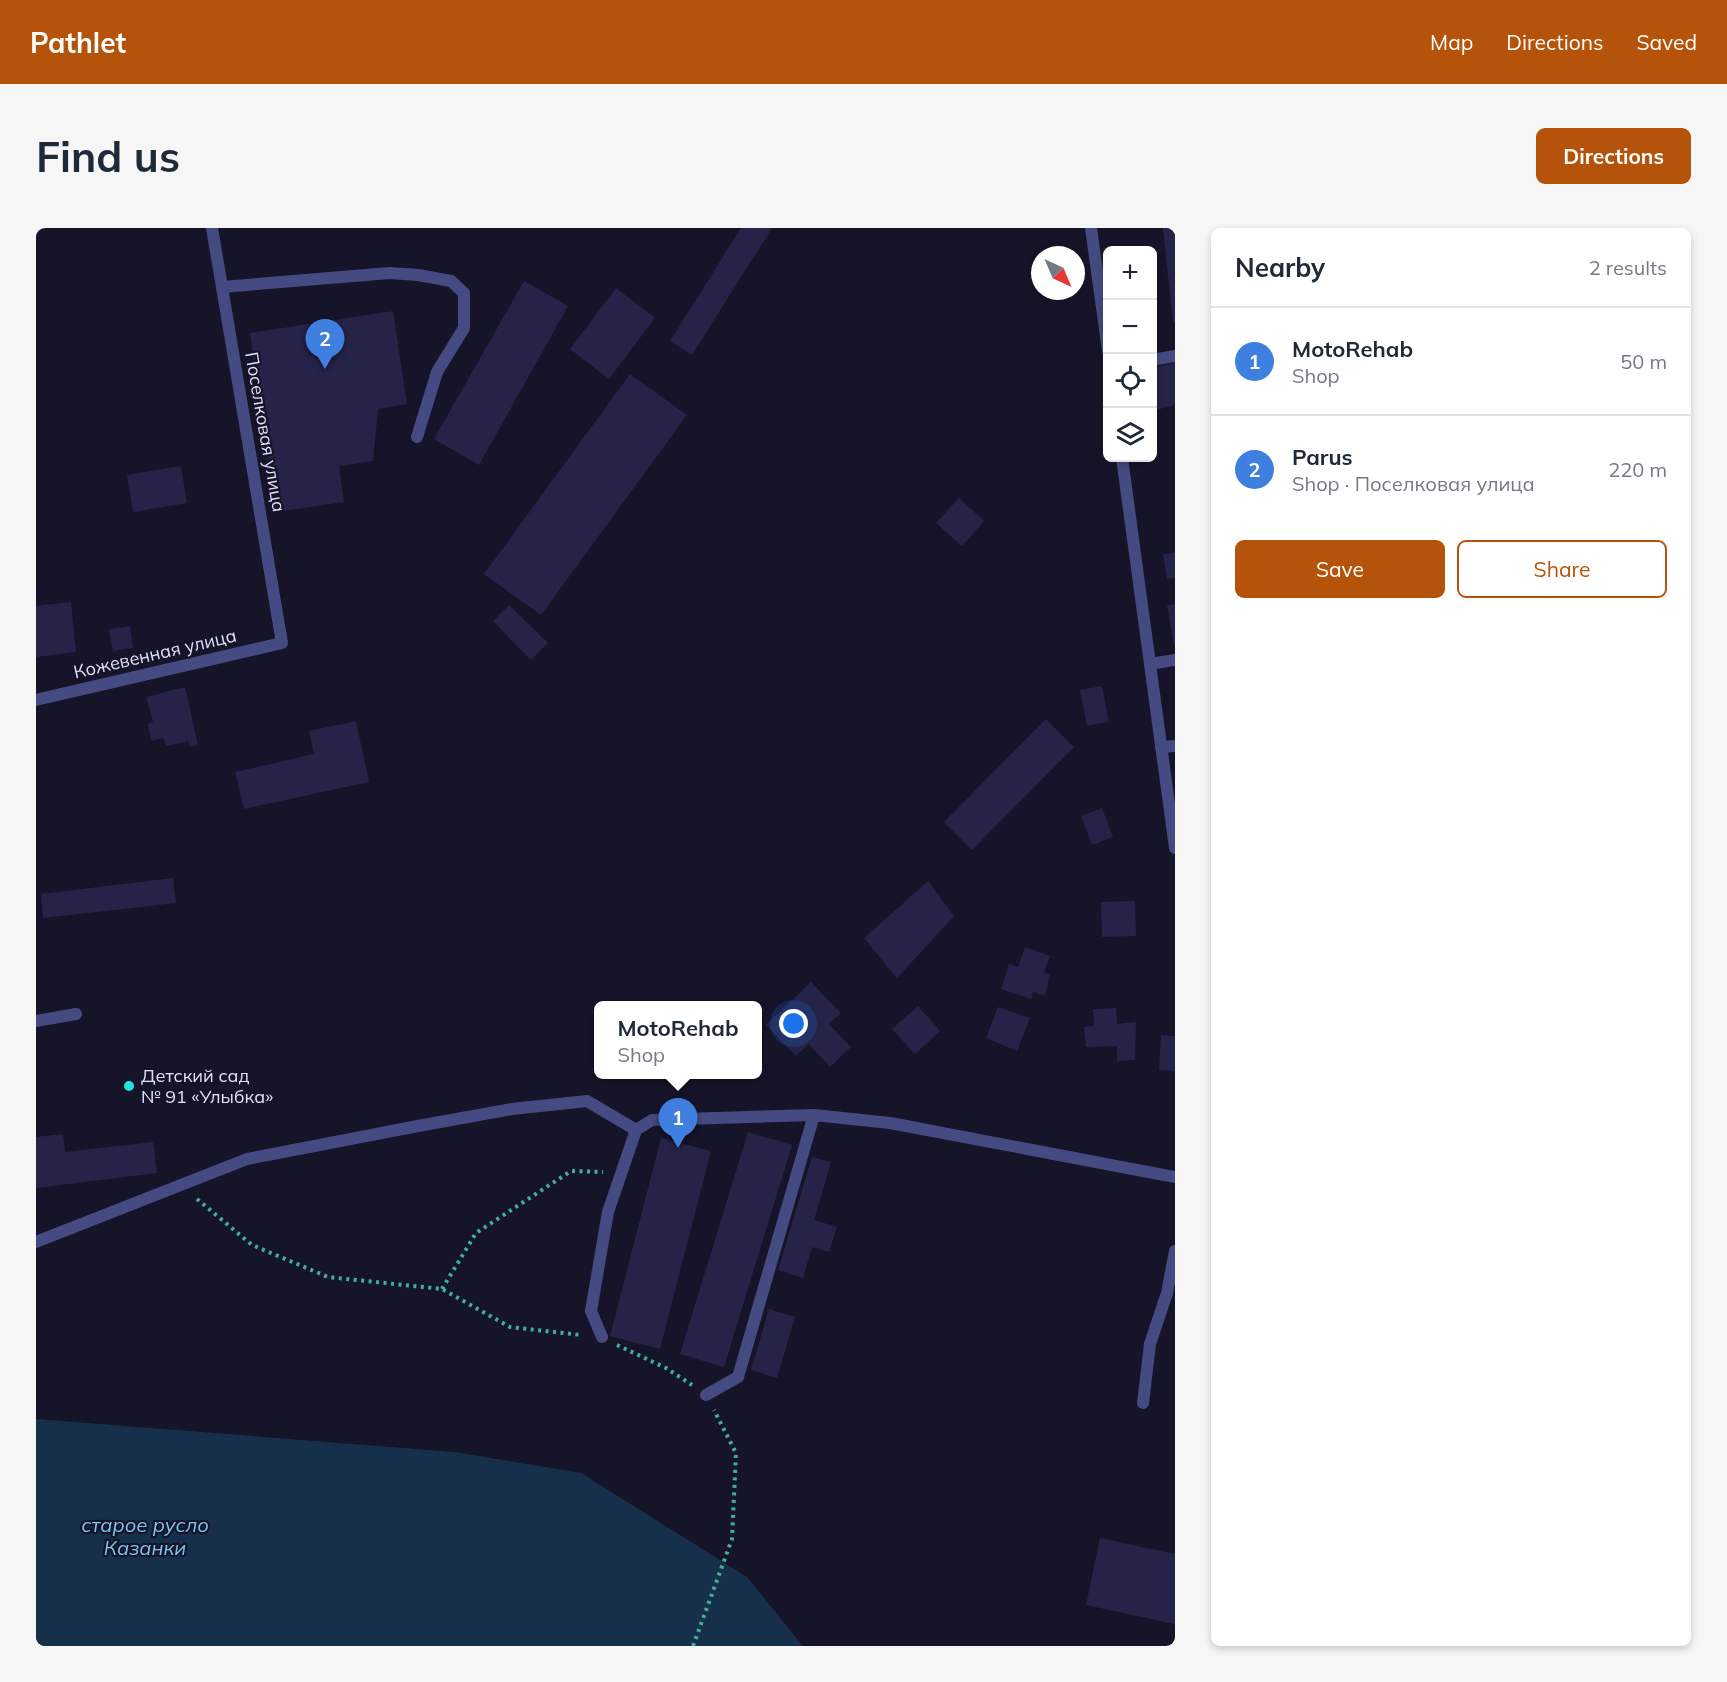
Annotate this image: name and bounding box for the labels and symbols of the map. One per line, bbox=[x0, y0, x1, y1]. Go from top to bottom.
north arrow bbox=[1031, 246, 1085, 300]
pin: 2 bbox=[306, 320, 344, 369]
street label: Поселковая улица bbox=[240, 350, 291, 514]
street label: Кожевенная улица bbox=[71, 624, 238, 683]
your location bbox=[779, 1009, 808, 1038]
place label: Детский сад № 91 «Улыбка» bbox=[141, 1064, 273, 1108]
marker: Детский сад № 91 «Улыбка» bbox=[122, 1079, 136, 1093]
pin: 1 bbox=[658, 1098, 698, 1148]
water label: старое русло Казанки bbox=[81, 1512, 209, 1560]

